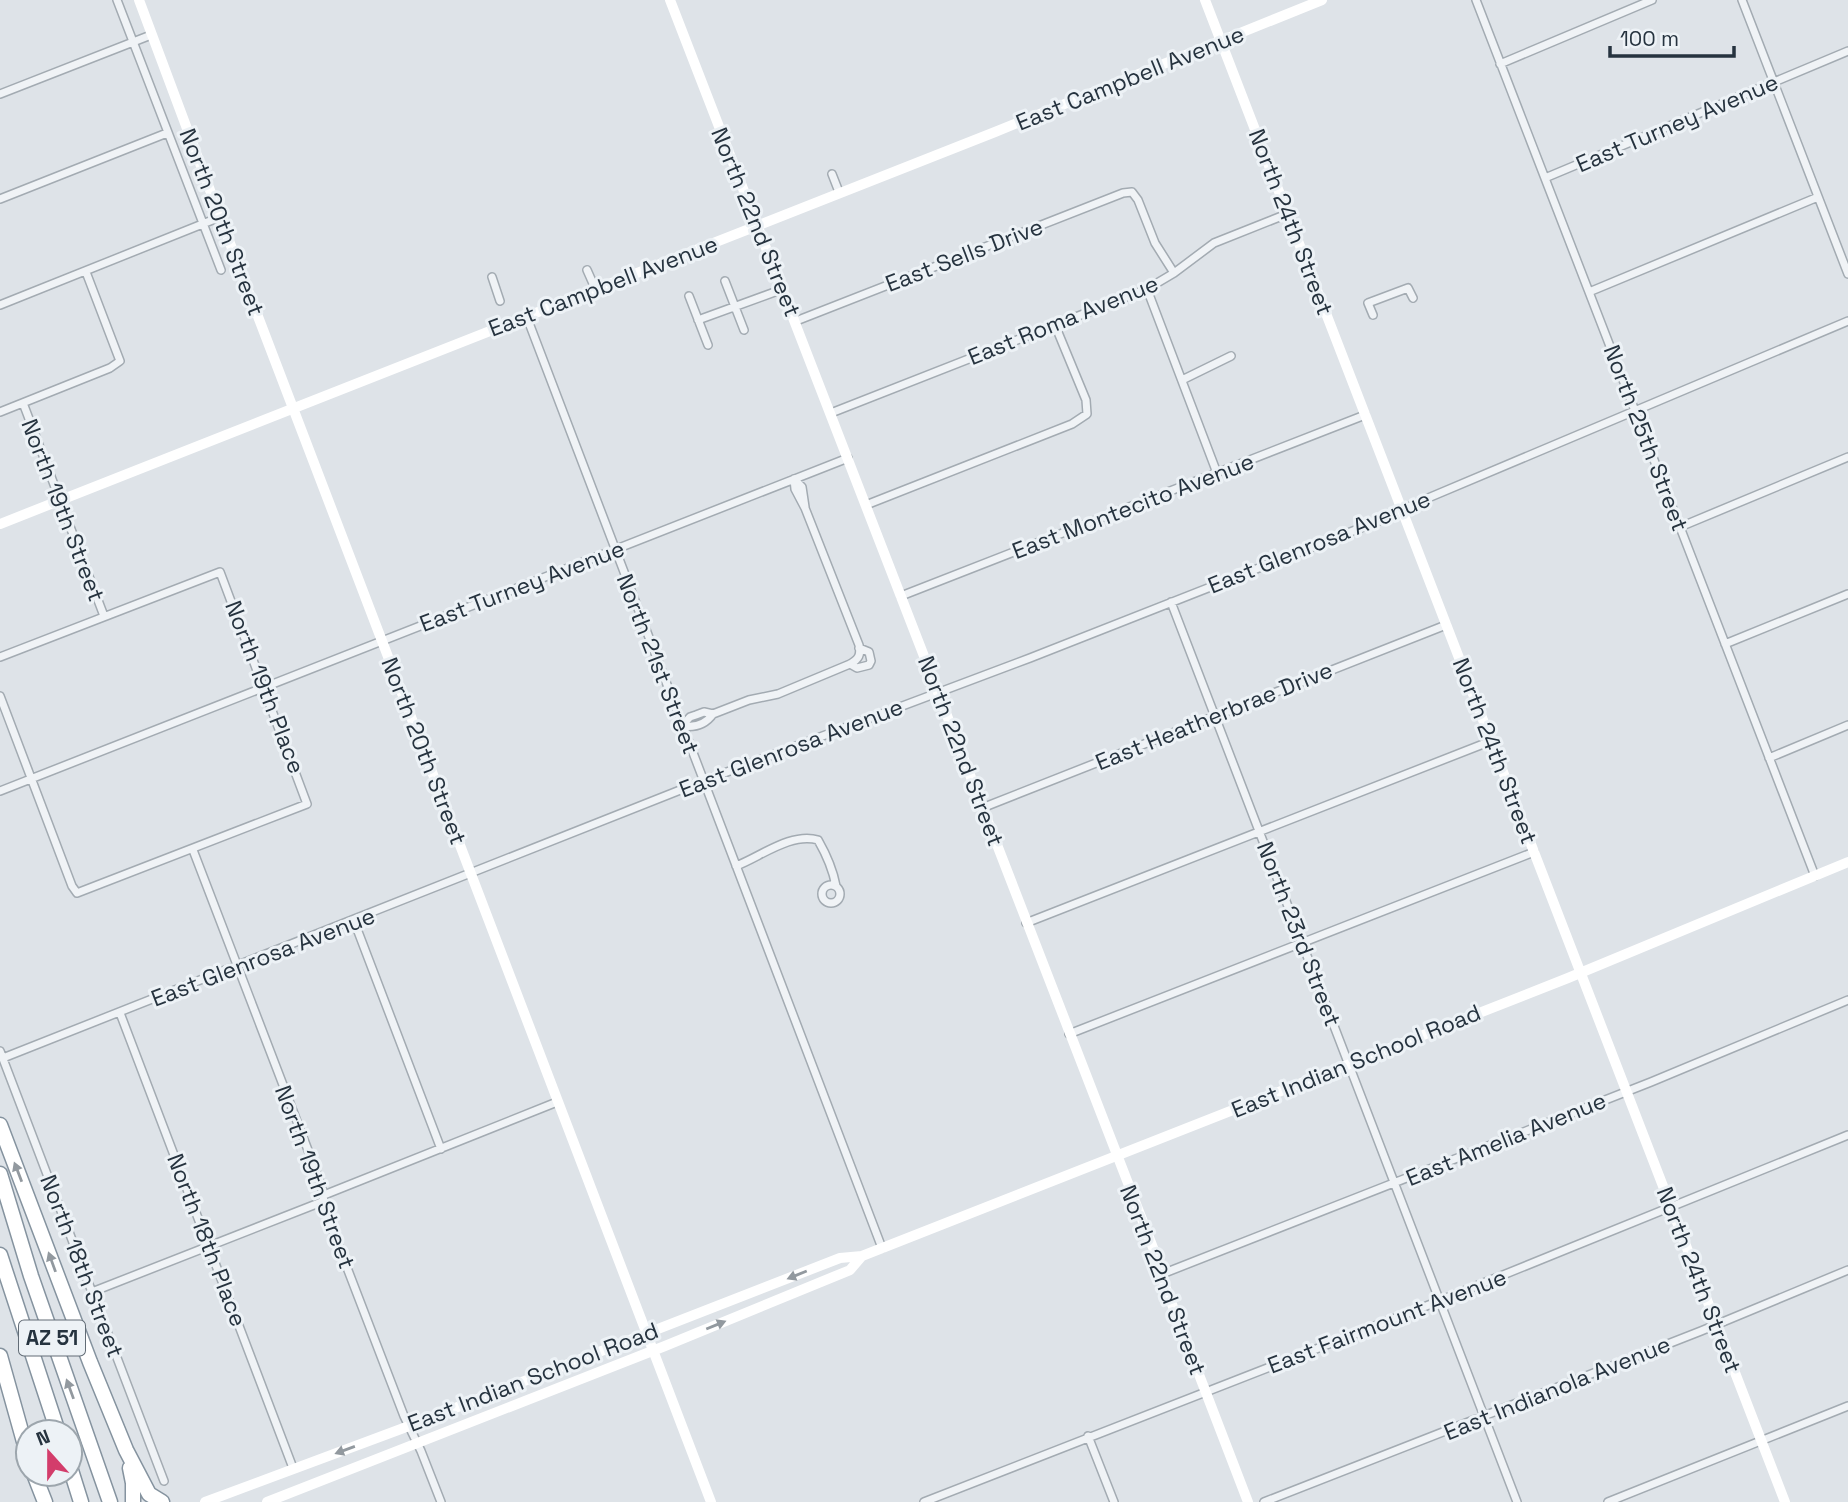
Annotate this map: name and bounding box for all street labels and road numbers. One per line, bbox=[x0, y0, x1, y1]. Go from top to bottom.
street label: East Campbell Avenue bbox=[1011, 18, 1249, 138]
street label: East Turney Avenue bbox=[1571, 67, 1783, 179]
street label: North 22nd Street bbox=[704, 123, 808, 321]
street label: North 20th Street bbox=[172, 124, 272, 320]
street label: North 24th Street bbox=[1242, 125, 1340, 319]
street label: East Sells Drive bbox=[881, 211, 1047, 299]
street label: East Campbell Avenue bbox=[484, 228, 722, 344]
street label: East Roma Avenue bbox=[963, 268, 1163, 372]
street label: North 25th Street bbox=[1597, 341, 1695, 535]
street label: North 19th Street bbox=[14, 414, 112, 606]
street label: East Montecito Avenue bbox=[1008, 446, 1258, 566]
street label: East Glenrosa Avenue bbox=[1203, 484, 1435, 600]
street label: East Turney Avenue bbox=[415, 533, 629, 639]
street label: North 21st Street bbox=[610, 570, 706, 758]
street label: North 19th Place bbox=[218, 596, 312, 778]
street label: North 22nd Street bbox=[911, 652, 1011, 850]
street label: North 20th Street bbox=[374, 653, 474, 849]
street label: North 24th Street bbox=[1446, 654, 1544, 848]
street label: East Heatherbrae Drive bbox=[1091, 655, 1337, 777]
street label: East Glenrosa Avenue bbox=[675, 691, 907, 805]
street label: North 23rd Street bbox=[1250, 837, 1348, 1031]
street label: East Glenrosa Avenue bbox=[147, 900, 379, 1014]
street label: East Indian School Road bbox=[1227, 997, 1485, 1125]
street label: North 19th Street bbox=[268, 1081, 362, 1273]
street label: East Amelia Avenue bbox=[1401, 1085, 1611, 1193]
street label: North 18th Place bbox=[160, 1149, 254, 1331]
street label: North 18th Street bbox=[33, 1170, 131, 1362]
street label: North 22nd Street bbox=[1113, 1181, 1213, 1379]
street label: North 24th Street bbox=[1650, 1183, 1748, 1377]
street label: East Fairmount Avenue bbox=[1263, 1262, 1511, 1380]
street label: East Indian School Road bbox=[403, 1315, 663, 1439]
road number: AZ 51 bbox=[19, 1320, 85, 1356]
street label: East Indianola Avenue bbox=[1439, 1329, 1675, 1447]

